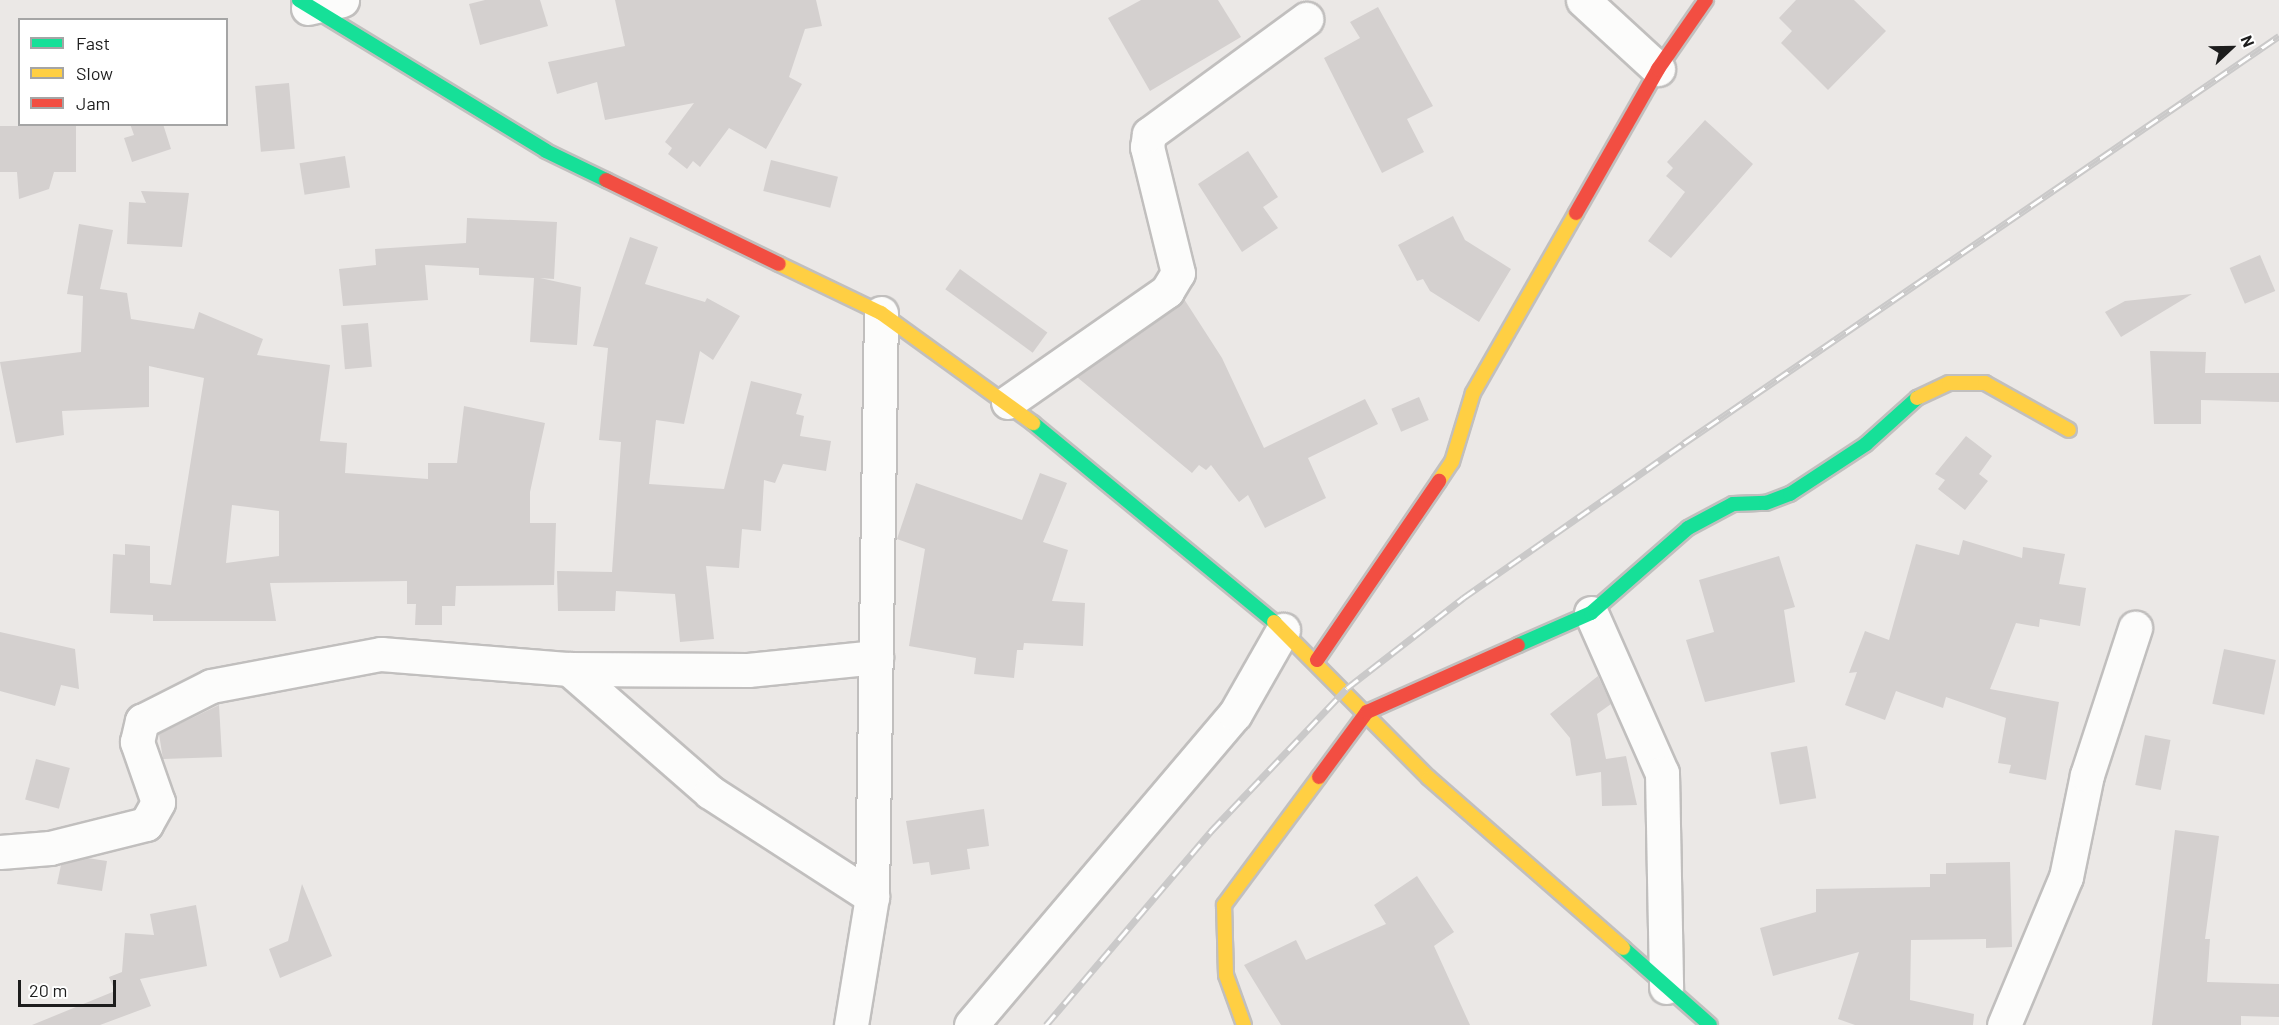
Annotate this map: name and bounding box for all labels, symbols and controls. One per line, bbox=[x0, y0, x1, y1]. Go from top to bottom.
legend bbox=[18, 18, 228, 126]
north arrow bbox=[2201, 18, 2261, 78]
text: Fast bbox=[76, 32, 110, 54]
text: N bbox=[2237, 33, 2259, 50]
text: Slow bbox=[76, 62, 113, 84]
text: Jam bbox=[76, 92, 110, 114]
scale bar bbox=[21, 968, 118, 1006]
text: 20 m bbox=[29, 979, 67, 1001]

